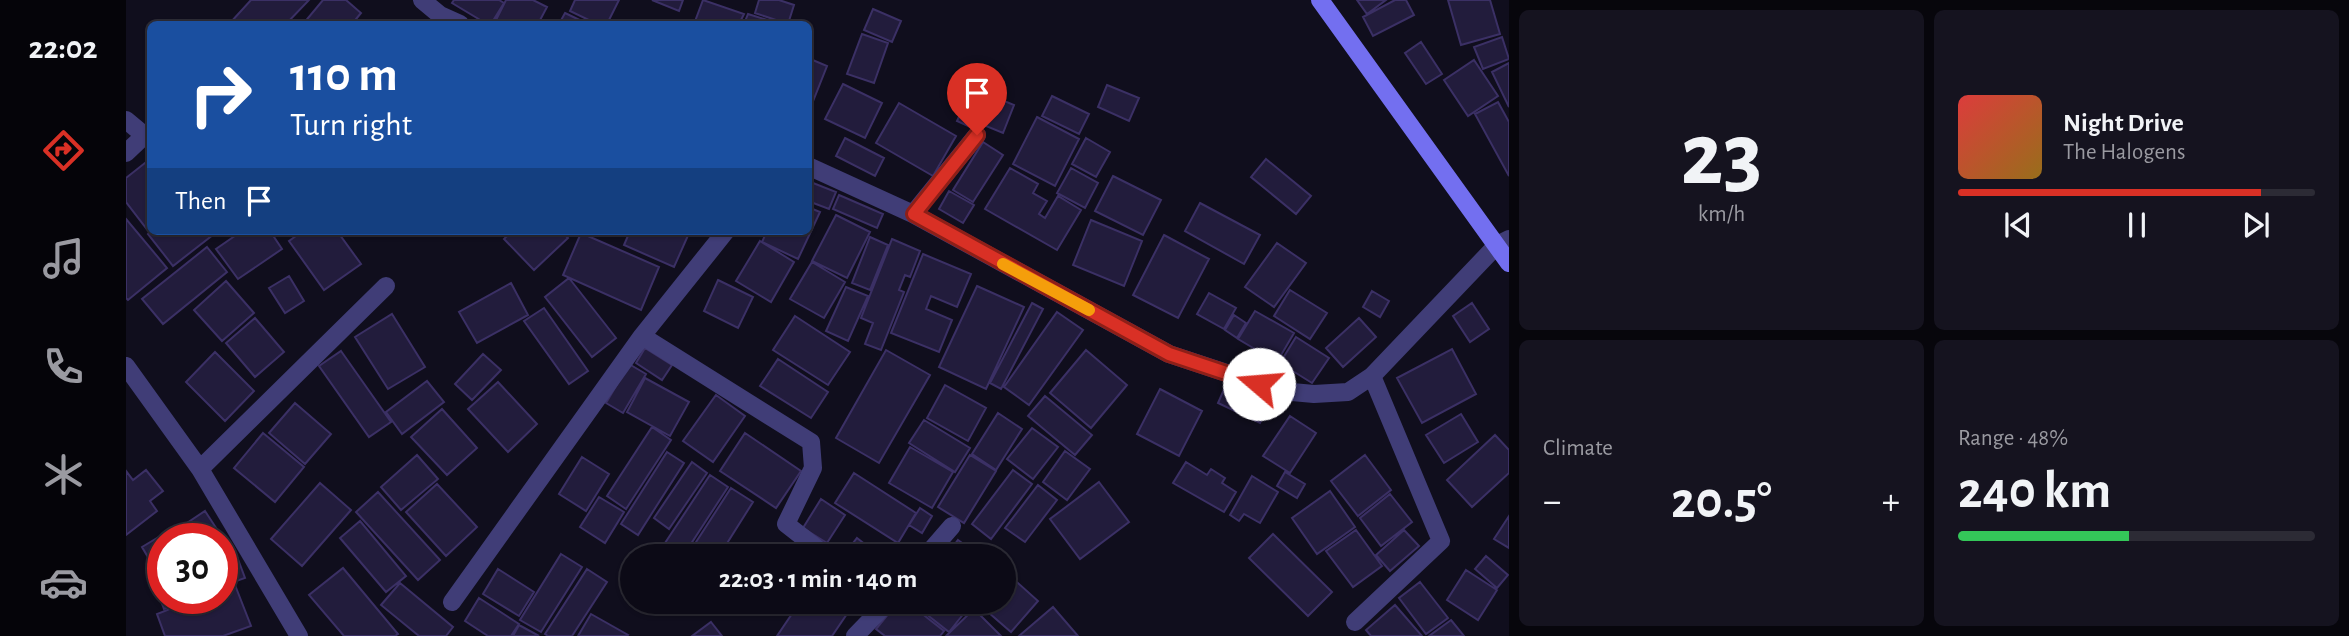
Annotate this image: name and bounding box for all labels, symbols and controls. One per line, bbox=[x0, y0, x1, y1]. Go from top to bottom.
text: 22:02 bbox=[28, 32, 98, 64]
icon: right bbox=[175, 49, 266, 140]
text: 110 m bbox=[290, 51, 398, 100]
pin bbox=[947, 63, 1007, 135]
icon: arrive bbox=[958, 74, 996, 112]
text: Turn right bbox=[290, 109, 412, 141]
text: 23 bbox=[1680, 110, 1763, 201]
text: Night Drive bbox=[2063, 110, 2184, 136]
icon: directions bbox=[39, 126, 88, 175]
text: The Halogens bbox=[2063, 141, 2185, 164]
icon: arrive bbox=[240, 182, 278, 220]
text: Then bbox=[175, 188, 226, 214]
text: km/h bbox=[1698, 203, 1745, 226]
icon: previous bbox=[1999, 206, 2037, 244]
icon: pause bbox=[2118, 206, 2156, 244]
icon: next bbox=[2237, 206, 2275, 244]
icon: music bbox=[39, 234, 88, 283]
icon: phone bbox=[39, 342, 88, 391]
position arrow bbox=[1222, 347, 1296, 421]
text: Range · 48% bbox=[1958, 427, 2068, 450]
text: Climate bbox=[1543, 437, 1613, 460]
icon: climate bbox=[39, 450, 88, 499]
text: 240 km bbox=[1958, 465, 2111, 517]
text: 20.5° bbox=[1671, 475, 1772, 527]
text: − bbox=[1543, 483, 1561, 521]
text: + bbox=[1882, 483, 1900, 521]
speed limit sign: 30 bbox=[147, 523, 238, 614]
icon: car bbox=[39, 558, 88, 607]
text: 22:03 · 1 min · 140 m bbox=[719, 566, 917, 592]

